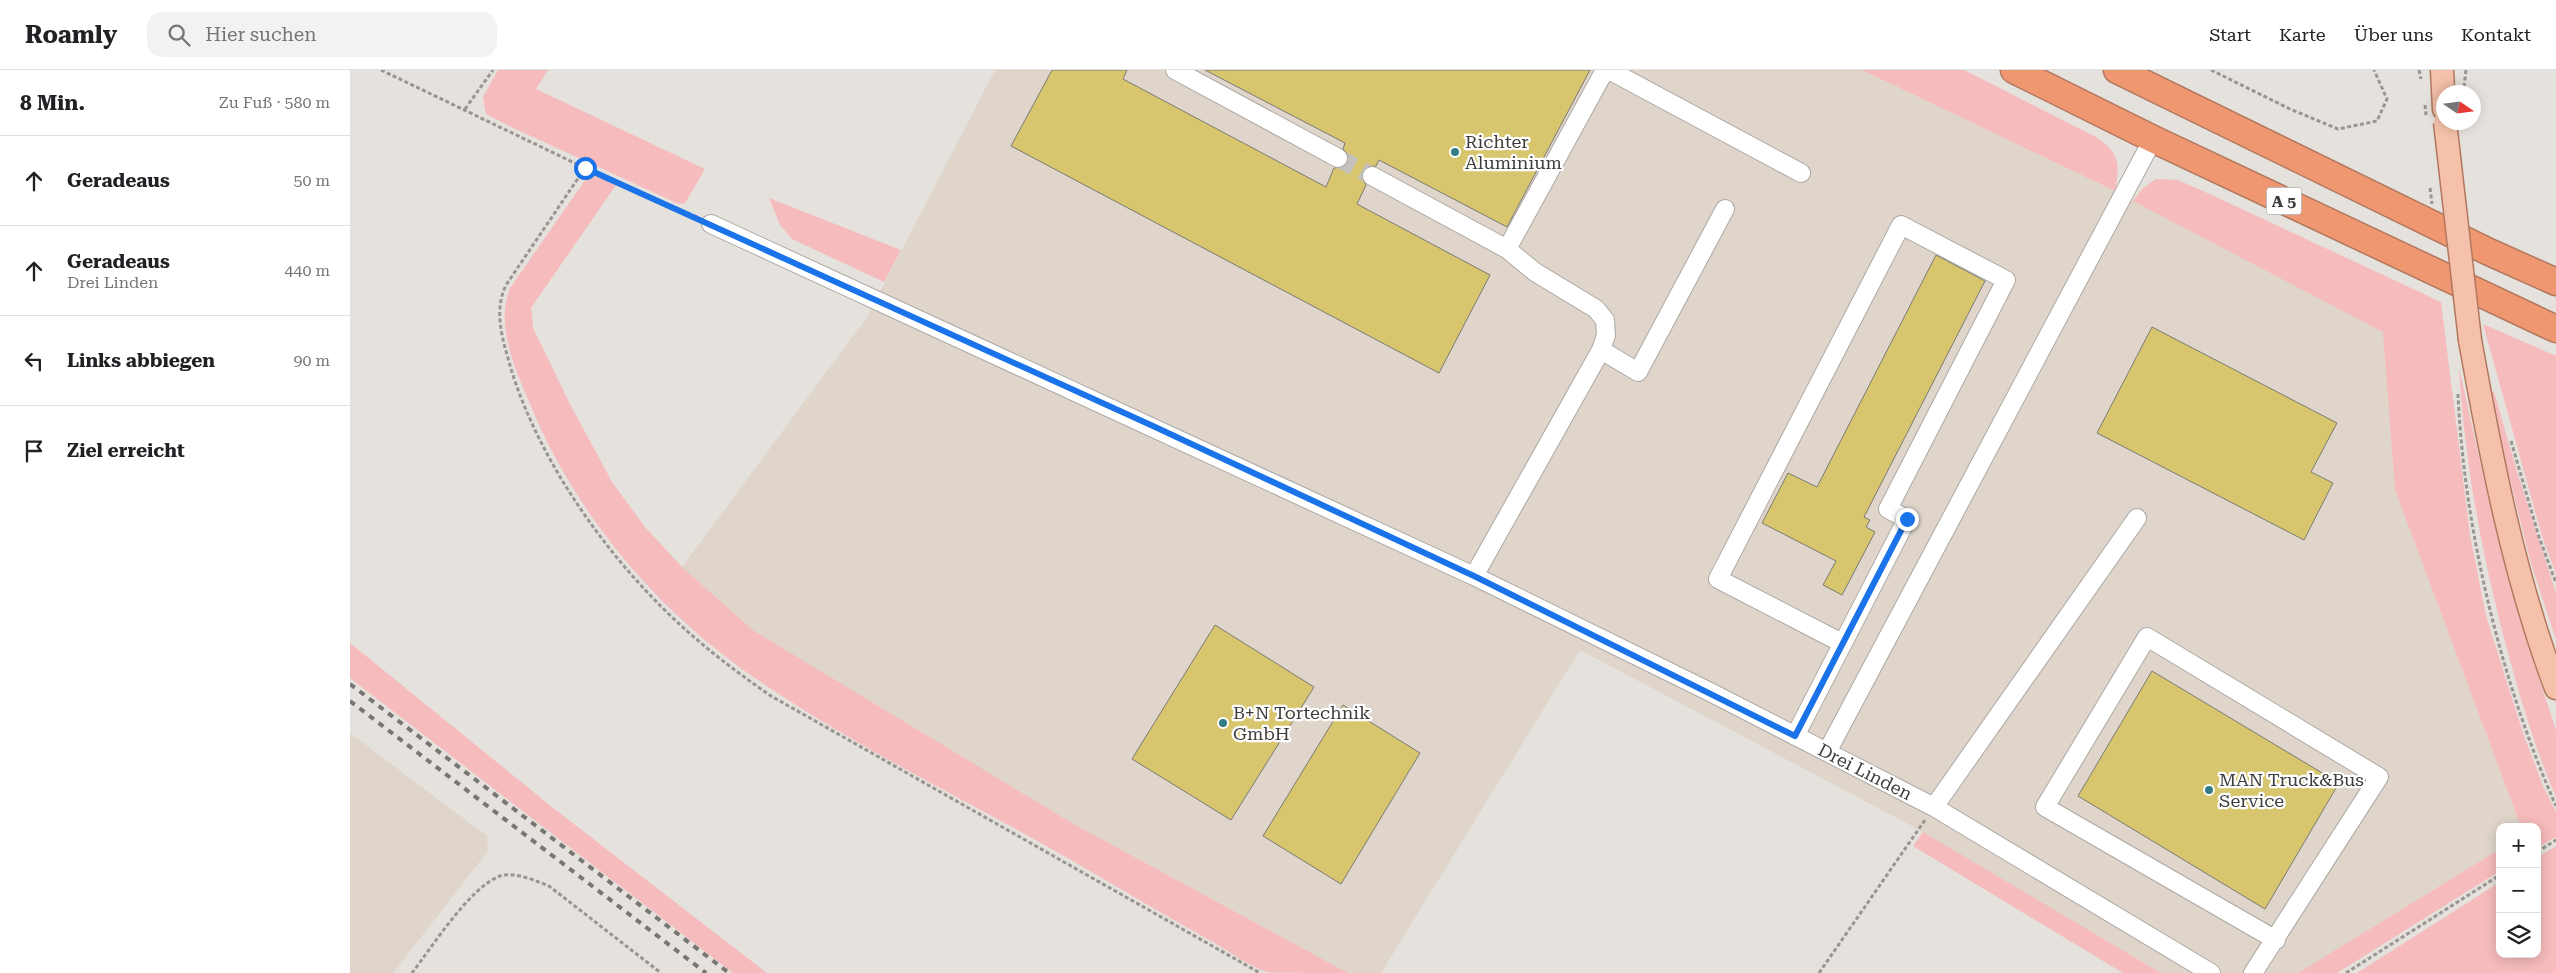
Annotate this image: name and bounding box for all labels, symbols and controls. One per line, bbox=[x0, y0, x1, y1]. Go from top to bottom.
search box bbox=[147, 12, 497, 57]
text: Roamly bbox=[25, 21, 117, 49]
icon: search bbox=[165, 21, 193, 49]
text: Hier suchen bbox=[205, 23, 317, 46]
text: Start bbox=[2209, 24, 2251, 45]
text: Karte bbox=[2279, 24, 2326, 45]
text: Über uns bbox=[2354, 24, 2433, 45]
text: Kontakt bbox=[2461, 24, 2531, 45]
north arrow bbox=[2436, 85, 2481, 130]
text: 8 Min. bbox=[20, 91, 85, 115]
text: Zu Fuß · 580 m bbox=[219, 93, 330, 112]
place label: Richter Aluminium bbox=[1465, 131, 1562, 173]
marker: Richter Aluminium bbox=[1449, 146, 1461, 158]
route start bbox=[574, 157, 597, 180]
icon: ahead bbox=[20, 167, 48, 195]
text: Geradeaus bbox=[67, 169, 170, 192]
text: 50 m bbox=[293, 171, 330, 190]
road number: A 5 bbox=[2266, 188, 2302, 214]
text: Geradeaus bbox=[67, 250, 170, 273]
icon: ahead bbox=[20, 257, 48, 285]
text: 440 m bbox=[284, 261, 330, 280]
text: Drei Linden bbox=[67, 273, 158, 292]
icon: left bbox=[20, 347, 48, 375]
text: Links abbiegen bbox=[67, 349, 215, 372]
text: 90 m bbox=[293, 351, 330, 370]
icon: arrive bbox=[20, 437, 48, 465]
text: Ziel erreicht bbox=[67, 439, 185, 462]
route end bbox=[1896, 508, 1919, 531]
place label: B+N Tortechnik GmbH bbox=[1233, 702, 1370, 744]
marker: B+N Tortechnik GmbH bbox=[1217, 717, 1229, 729]
street label: Drei Linden bbox=[1815, 739, 1916, 804]
place label: MAN Truck&Bus Service bbox=[2219, 769, 2364, 811]
marker: MAN Truck&Bus Service bbox=[2203, 784, 2215, 796]
map controls bbox=[2496, 823, 2541, 958]
button: + bbox=[2496, 823, 2541, 868]
button: − bbox=[2496, 868, 2541, 913]
button: layers bbox=[2496, 913, 2541, 958]

